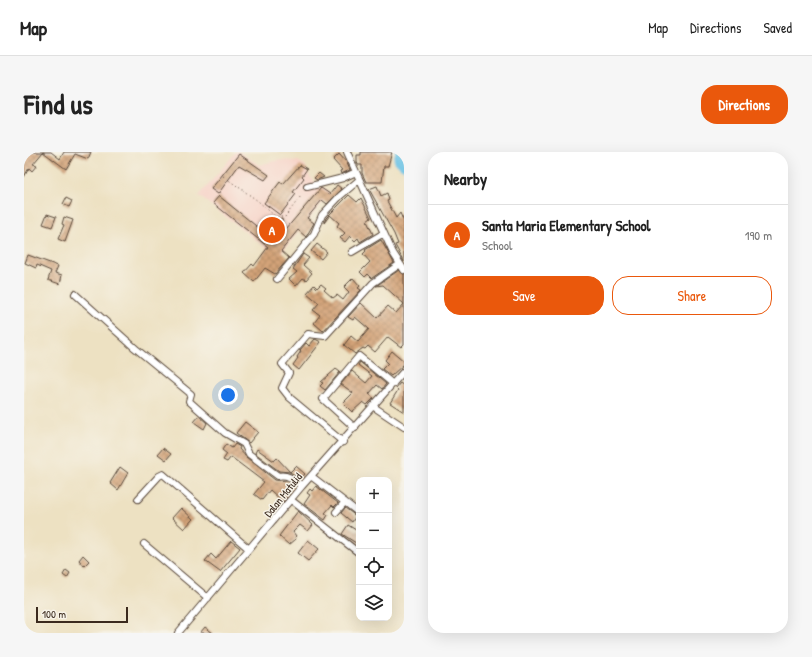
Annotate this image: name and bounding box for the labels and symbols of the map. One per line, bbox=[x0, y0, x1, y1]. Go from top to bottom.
pin: A bbox=[259, 215, 285, 245]
your location bbox=[218, 385, 238, 405]
street label: Dalan Matulid bbox=[261, 469, 306, 520]
scale bar bbox=[36, 605, 128, 624]

